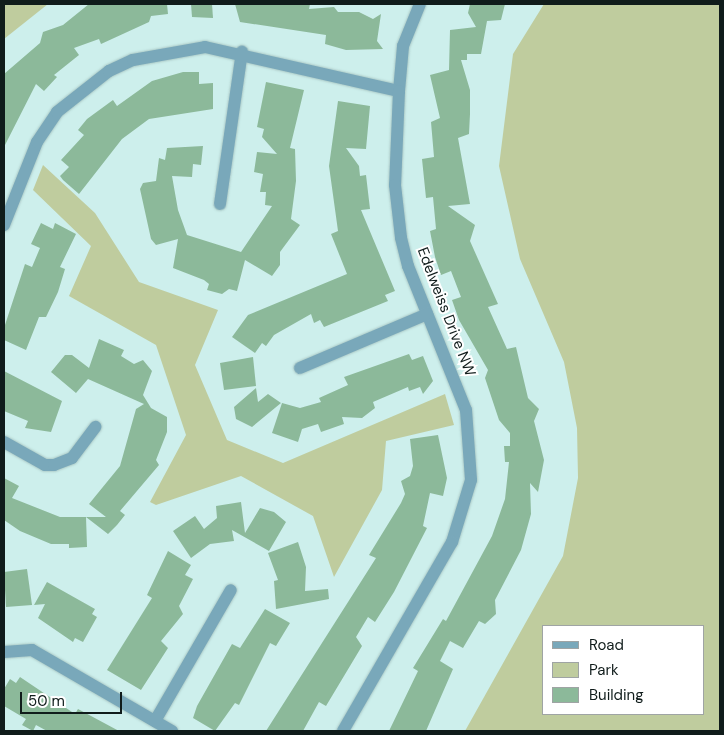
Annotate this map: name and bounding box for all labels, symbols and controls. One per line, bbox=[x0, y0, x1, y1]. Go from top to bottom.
street label: Edelweiss Drive NW bbox=[413, 245, 479, 379]
legend bbox=[542, 625, 704, 715]
text: Road bbox=[589, 635, 624, 655]
text: Park bbox=[589, 660, 619, 680]
scale bar bbox=[22, 682, 125, 714]
text: Building bbox=[589, 685, 644, 705]
text: 50 m bbox=[28, 691, 65, 711]

